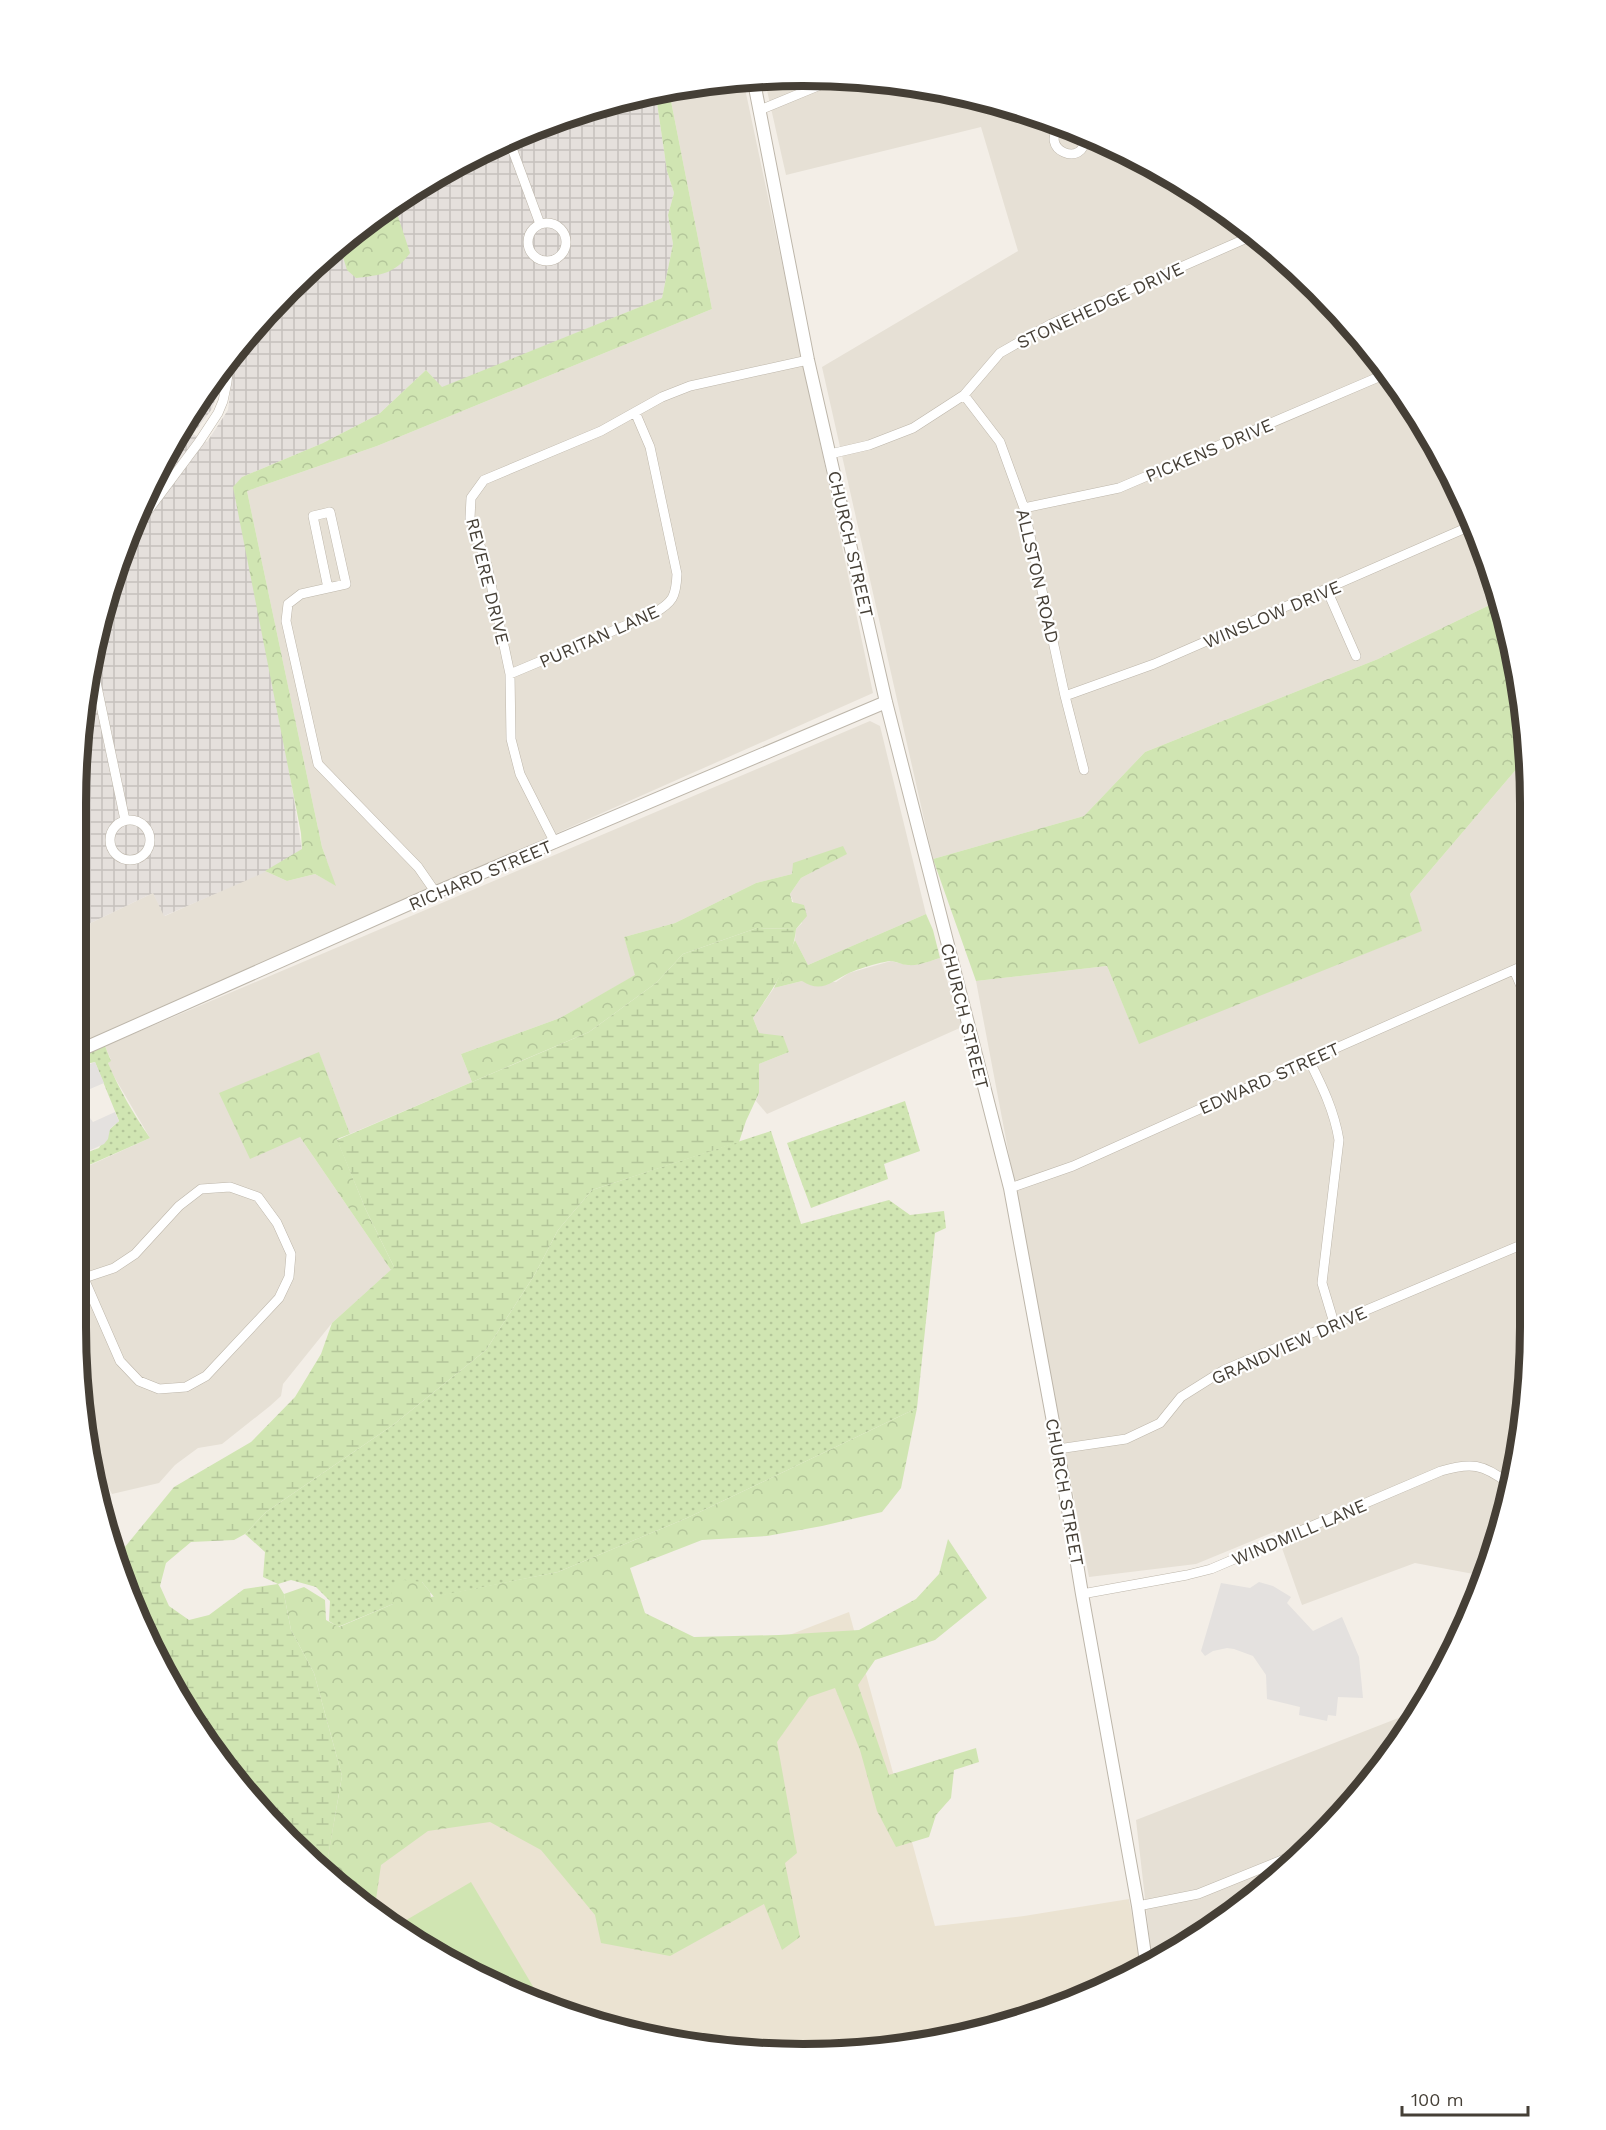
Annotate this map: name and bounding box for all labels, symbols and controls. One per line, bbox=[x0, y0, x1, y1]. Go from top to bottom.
street label: STONEHEDGE DRIVE bbox=[1013, 257, 1187, 353]
street label: PICKENS DRIVE bbox=[1142, 414, 1276, 486]
street label: CHURCH STREET bbox=[824, 469, 878, 619]
street label: ALLSTON ROAD bbox=[1012, 507, 1064, 645]
street label: REVERE DRIVE bbox=[462, 516, 514, 646]
street label: WINSLOW DRIVE bbox=[1200, 576, 1344, 652]
street label: PURITAN LANE bbox=[536, 600, 662, 672]
street label: RICHARD STREET bbox=[405, 835, 555, 915]
street label: CHURCH STREET bbox=[937, 941, 993, 1091]
street label: EDWARD STREET bbox=[1196, 1038, 1343, 1118]
street label: GRANDVIEW DRIVE bbox=[1208, 1301, 1370, 1389]
street label: CHURCH STREET bbox=[1042, 1417, 1088, 1568]
street label: WINDMILL LANE bbox=[1229, 1494, 1369, 1570]
scale bar bbox=[1402, 2079, 1528, 2117]
text: 100 m bbox=[1411, 2089, 1464, 2110]

